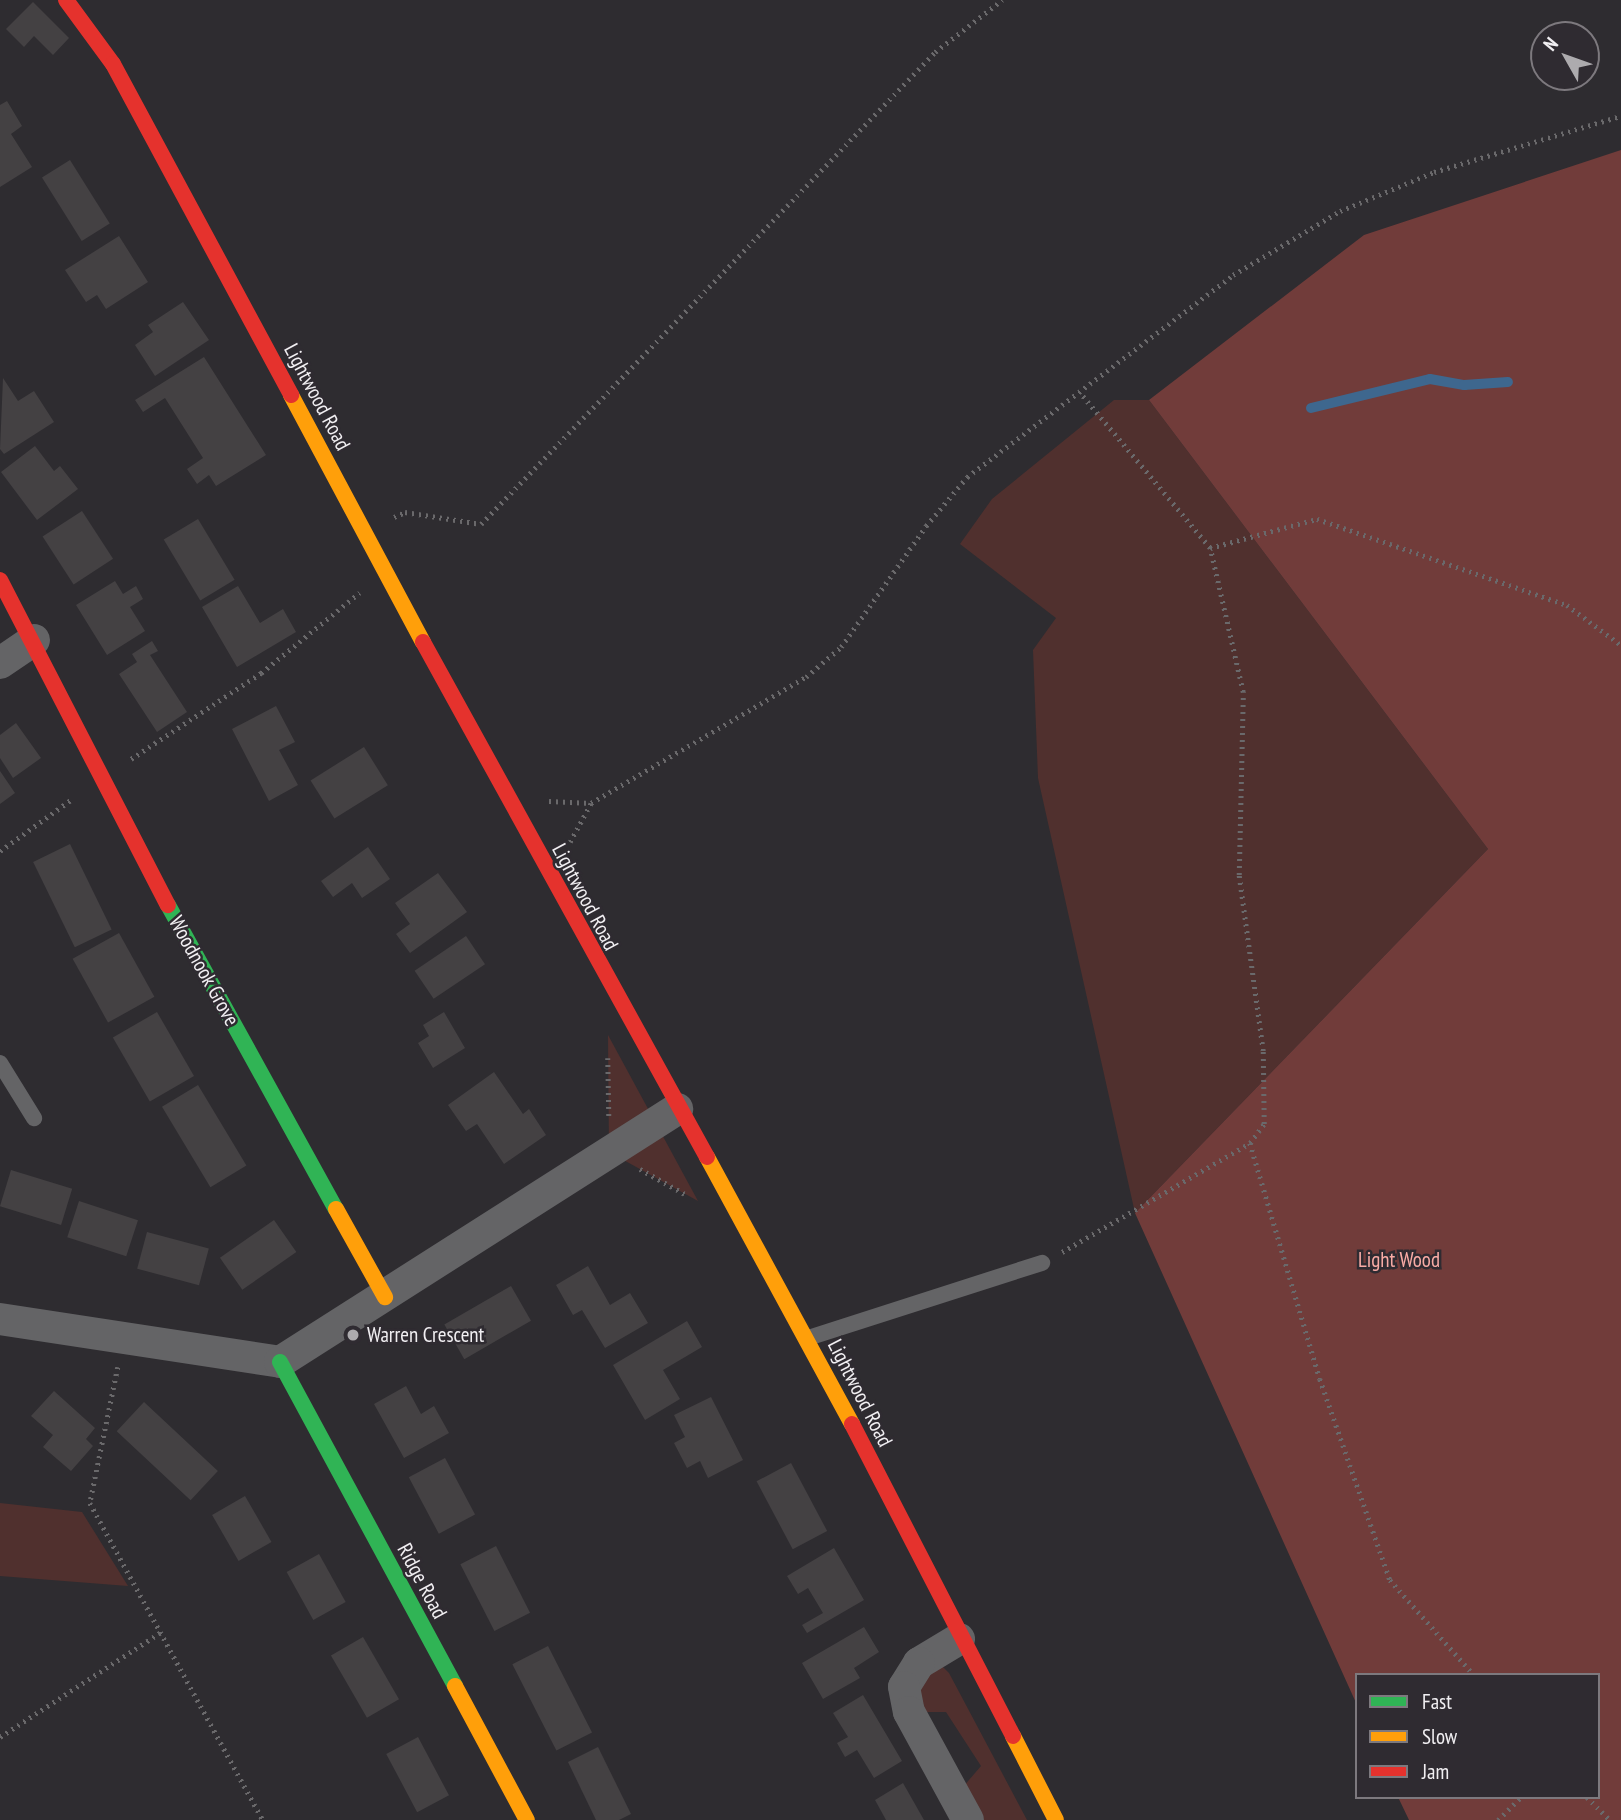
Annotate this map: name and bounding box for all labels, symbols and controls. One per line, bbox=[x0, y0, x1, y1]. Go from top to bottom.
north arrow bbox=[1530, 21, 1600, 91]
text: N bbox=[1538, 32, 1563, 55]
street label: Lightwood Road bbox=[278, 339, 356, 455]
street label: Lightwood Road bbox=[546, 839, 624, 955]
street label: Woodnook Grove bbox=[163, 911, 245, 1031]
park label: Light Wood bbox=[1358, 1247, 1440, 1273]
place label: Warren Crescent bbox=[367, 1322, 484, 1348]
marker: Warren Crescent bbox=[345, 1327, 361, 1343]
street label: Lightwood Road bbox=[822, 1335, 898, 1451]
street label: Ridge Road bbox=[392, 1539, 452, 1623]
legend bbox=[1355, 1673, 1600, 1799]
text: Fast bbox=[1422, 1688, 1452, 1715]
text: Slow bbox=[1422, 1723, 1457, 1750]
text: Jam bbox=[1422, 1758, 1449, 1785]

